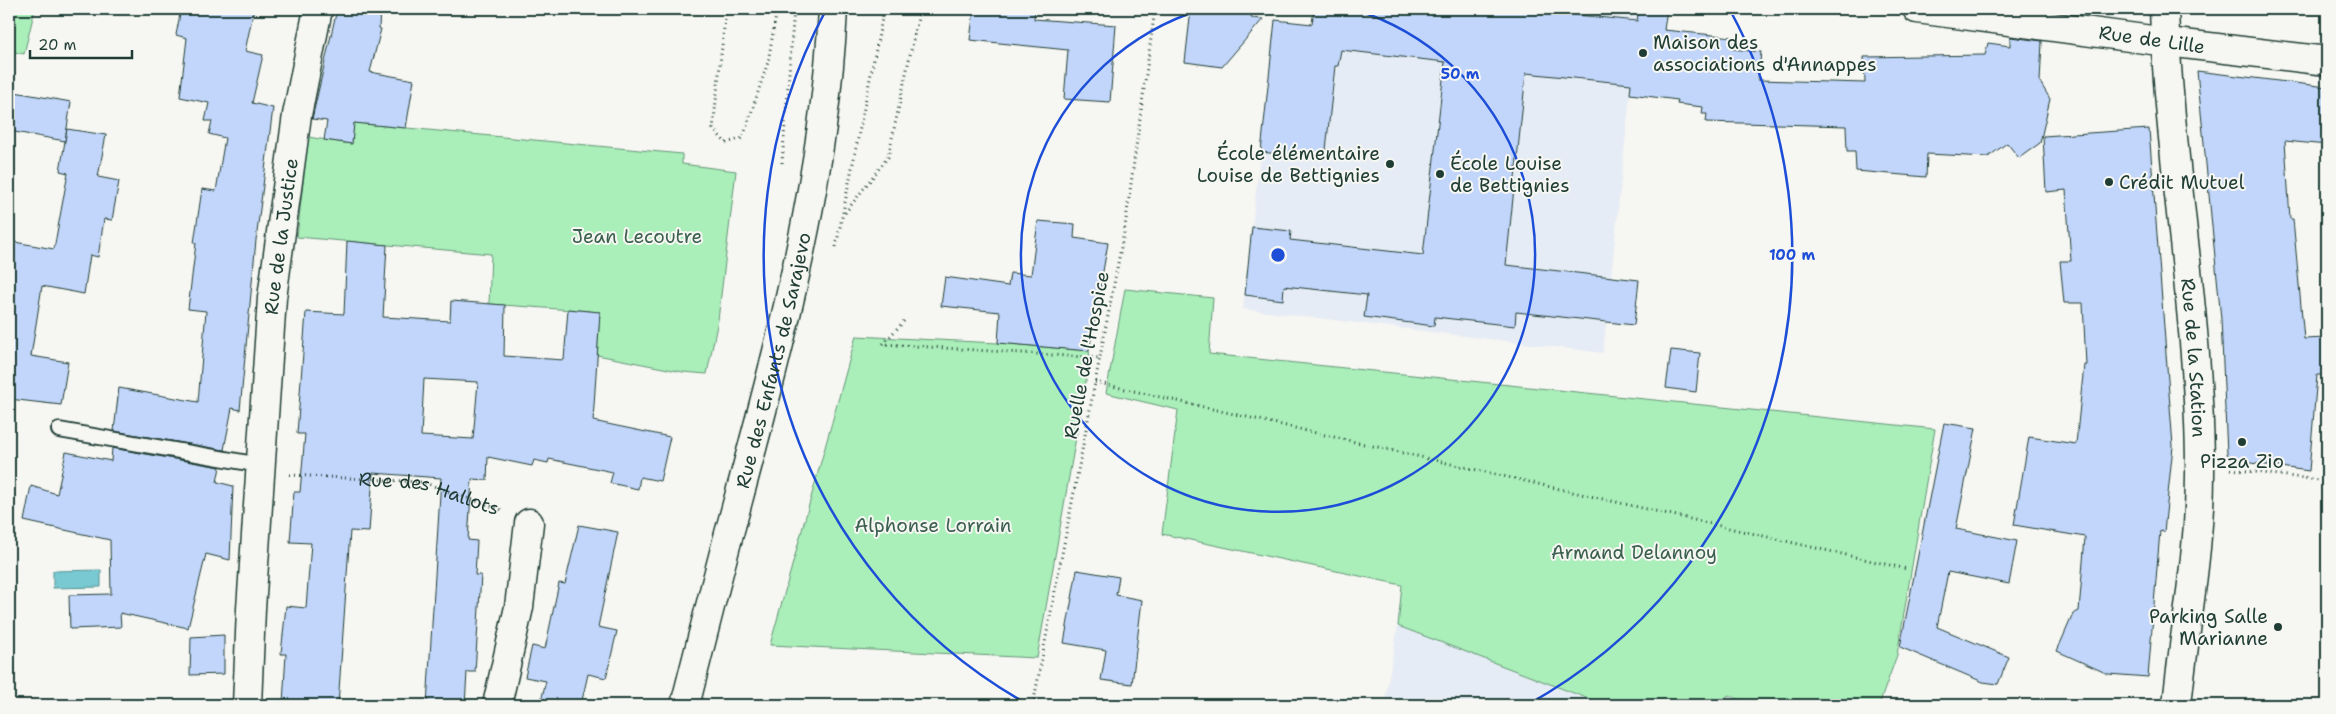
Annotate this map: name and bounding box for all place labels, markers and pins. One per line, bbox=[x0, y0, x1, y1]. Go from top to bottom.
place label: Maison des associations d'Annappes bbox=[1653, 30, 1877, 77]
marker: Maison des associations d'Annappes bbox=[1637, 47, 1649, 59]
place label: École élémentaire Louise de Bettignies bbox=[1197, 140, 1380, 188]
place label: École Louise de Bettignies bbox=[1450, 150, 1570, 198]
marker: École élémentaire Louise de Bettignies bbox=[1384, 158, 1396, 170]
marker: École Louise de Bettignies bbox=[1434, 168, 1446, 180]
place label: Crédit Mutuel bbox=[2119, 170, 2245, 195]
marker: Crédit Mutuel bbox=[2103, 176, 2115, 188]
centre of rings bbox=[1269, 246, 1287, 264]
marker: Pizza Zio bbox=[2236, 436, 2248, 448]
place label: Pizza Zio bbox=[2200, 449, 2284, 474]
place label: Parking Salle Marianne bbox=[2149, 604, 2268, 651]
marker: Parking Salle Marianne bbox=[2272, 621, 2284, 633]

